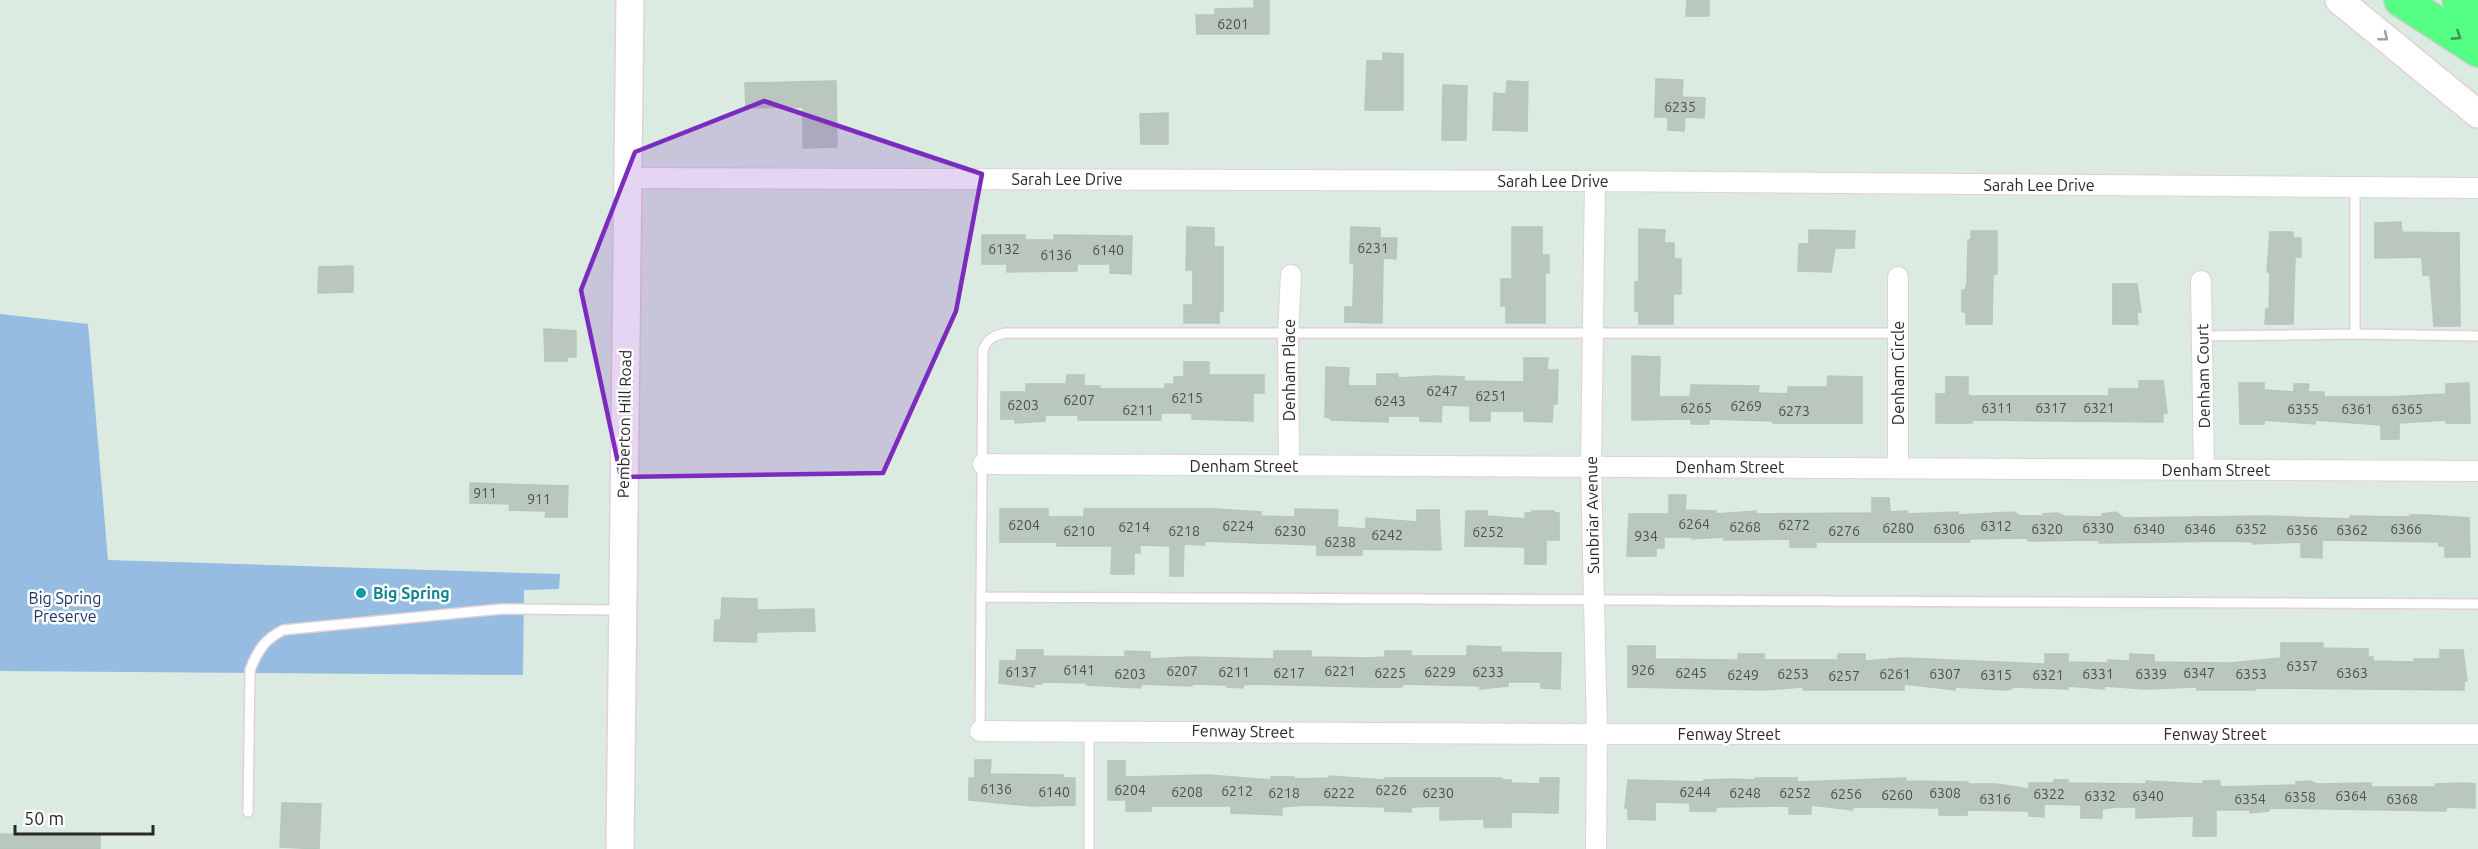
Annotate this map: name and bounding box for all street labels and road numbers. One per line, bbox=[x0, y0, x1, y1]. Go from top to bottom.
street label: Sarah Lee Drive bbox=[1012, 170, 1123, 188]
street label: Sarah Lee Drive bbox=[1498, 172, 1609, 190]
street label: Sarah Lee Drive bbox=[1984, 176, 2095, 194]
street label: Denham Place bbox=[1280, 319, 1298, 421]
street label: Denham Circle bbox=[1889, 321, 1907, 425]
street label: Denham Court bbox=[2193, 323, 2213, 429]
street label: Pemberton Hill Road bbox=[614, 350, 634, 498]
street label: Sunbriar Avenue bbox=[1582, 456, 1602, 574]
street label: Denham Street bbox=[1190, 457, 1299, 475]
street label: Denham Street bbox=[1676, 458, 1785, 476]
street label: Denham Street bbox=[2162, 461, 2271, 479]
street label: Fenway Street bbox=[1191, 721, 1295, 741]
street label: Fenway Street bbox=[1677, 725, 1781, 743]
street label: Fenway Street bbox=[2163, 725, 2267, 743]

